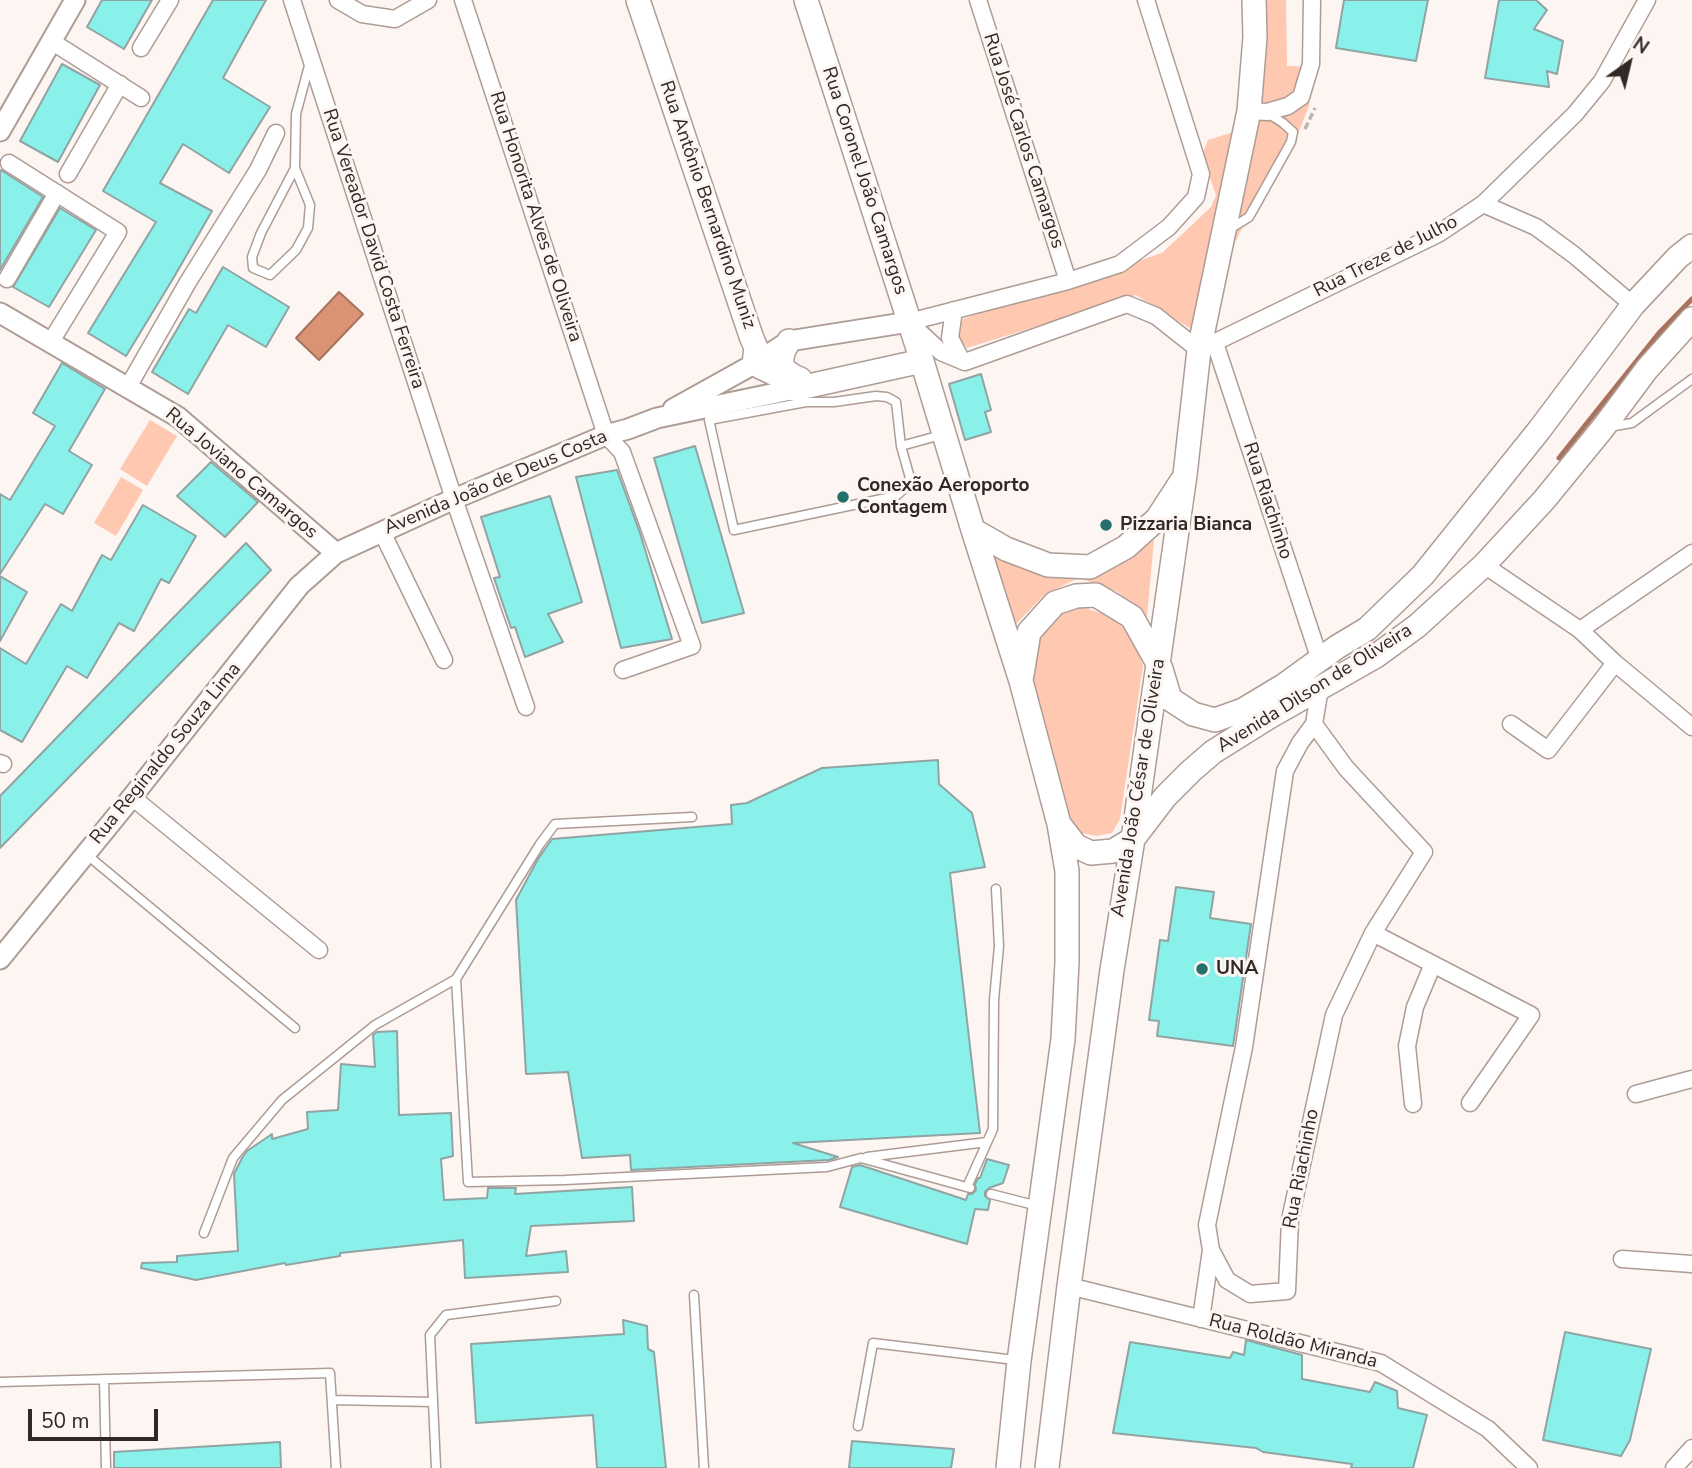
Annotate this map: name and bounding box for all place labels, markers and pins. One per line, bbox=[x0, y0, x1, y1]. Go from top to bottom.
place label: Conexão Aeroporto Contagem bbox=[857, 475, 1029, 519]
marker: Conexão Aeroporto Contagem bbox=[835, 489, 851, 505]
place label: Pizzaria Bianca bbox=[1120, 514, 1252, 536]
marker: Pizzaria Bianca bbox=[1098, 517, 1114, 533]
place label: UNA bbox=[1216, 958, 1258, 980]
marker: UNA bbox=[1194, 961, 1210, 977]

